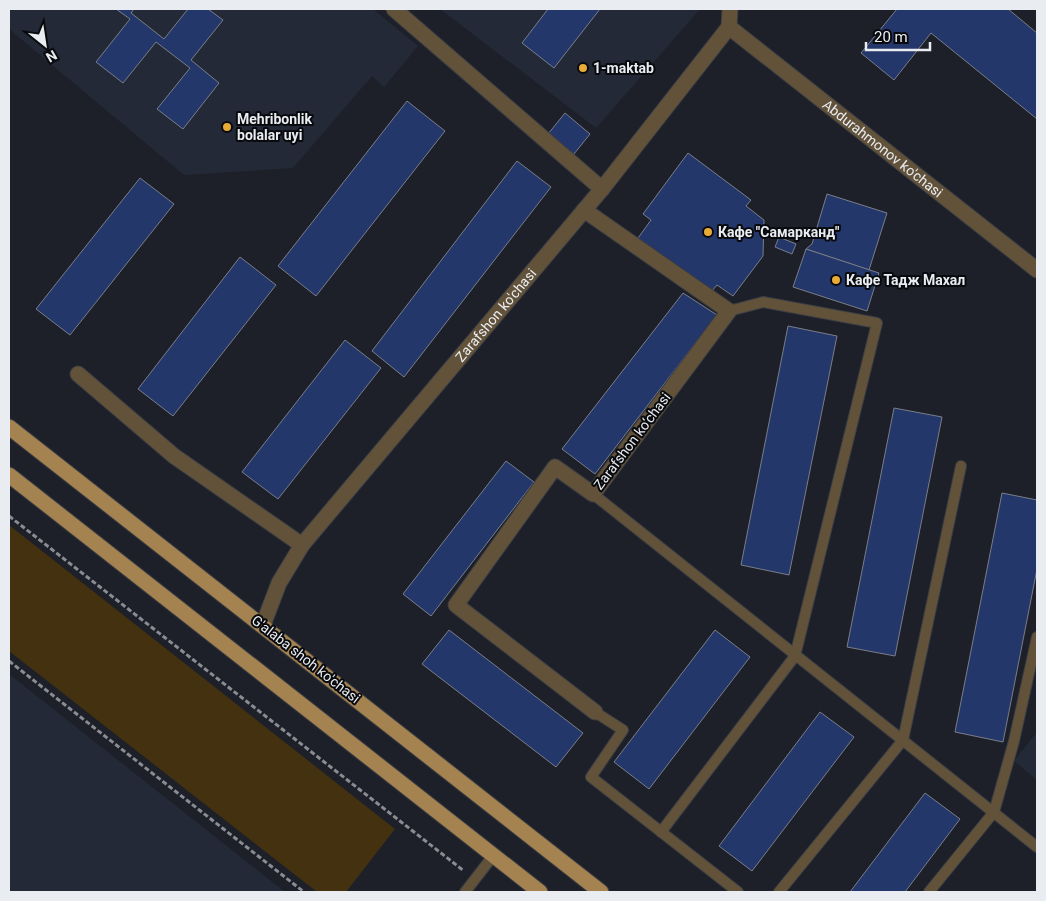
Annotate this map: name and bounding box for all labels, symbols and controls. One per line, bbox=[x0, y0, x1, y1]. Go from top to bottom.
north arrow bbox=[20, 20, 70, 70]
scale bar bbox=[866, 20, 930, 52]
text: 20 m bbox=[874, 28, 908, 46]
text: N bbox=[43, 47, 60, 66]
place label: 1-maktab bbox=[593, 60, 654, 76]
marker: 1-maktab bbox=[577, 62, 589, 74]
street label: Abdurahmonov ko'chasi bbox=[820, 96, 946, 201]
place label: Mehribonlik bolalar uyi bbox=[237, 111, 313, 143]
marker: Mehribonlik bolalar uyi bbox=[221, 121, 233, 133]
place label: Кафе "Самарканд" bbox=[718, 224, 840, 240]
marker: Кафе "Самарканд" bbox=[702, 226, 714, 238]
street label: Zarafshon ko'chasi bbox=[452, 265, 539, 365]
place label: Кафе Тадж Махал bbox=[846, 272, 965, 288]
marker: Кафе Тадж Махал bbox=[830, 274, 842, 286]
street label: Zarafshon ko‘chasi bbox=[590, 389, 674, 493]
street label: G'alaba shoh ko'chasi bbox=[249, 612, 363, 706]

